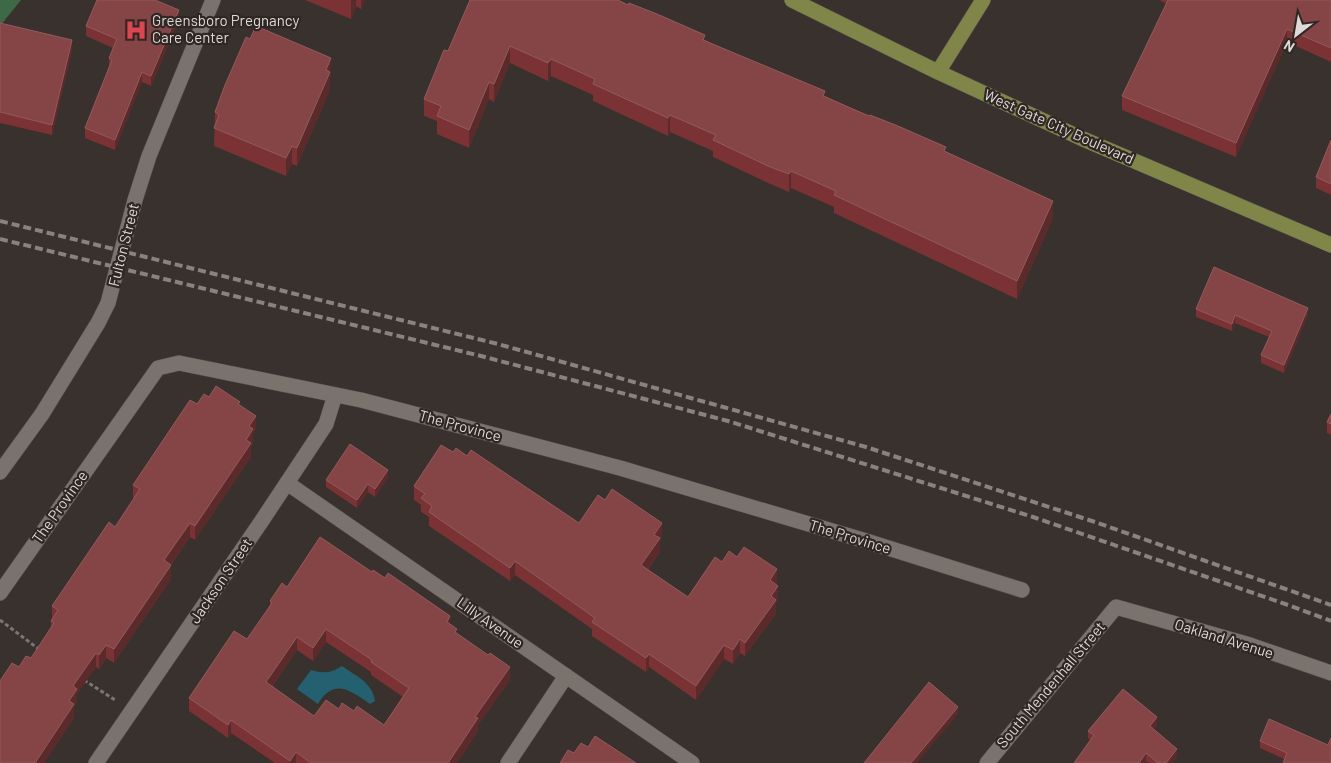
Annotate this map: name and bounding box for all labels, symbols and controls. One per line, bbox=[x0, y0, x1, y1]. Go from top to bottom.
north arrow bbox=[1271, 10, 1321, 60]
place label: Greensboro Pregnancy Care Center bbox=[152, 11, 299, 46]
hospital icon: Greensboro Pregnancy Care Center bbox=[123, 17, 149, 43]
text: N bbox=[1281, 37, 1297, 56]
street label: West Gate City Boulevard bbox=[982, 85, 1137, 167]
street label: Fulton Street bbox=[104, 201, 142, 288]
street label: The Province bbox=[417, 405, 503, 445]
street label: The Province bbox=[28, 467, 91, 546]
street label: The Province bbox=[807, 515, 893, 557]
street label: Jackson Street bbox=[185, 534, 255, 627]
street label: Lilly Avenue bbox=[454, 593, 527, 652]
street label: Oakland Avenue bbox=[1173, 614, 1276, 662]
street label: South Mendenhall Street bbox=[992, 618, 1108, 751]

